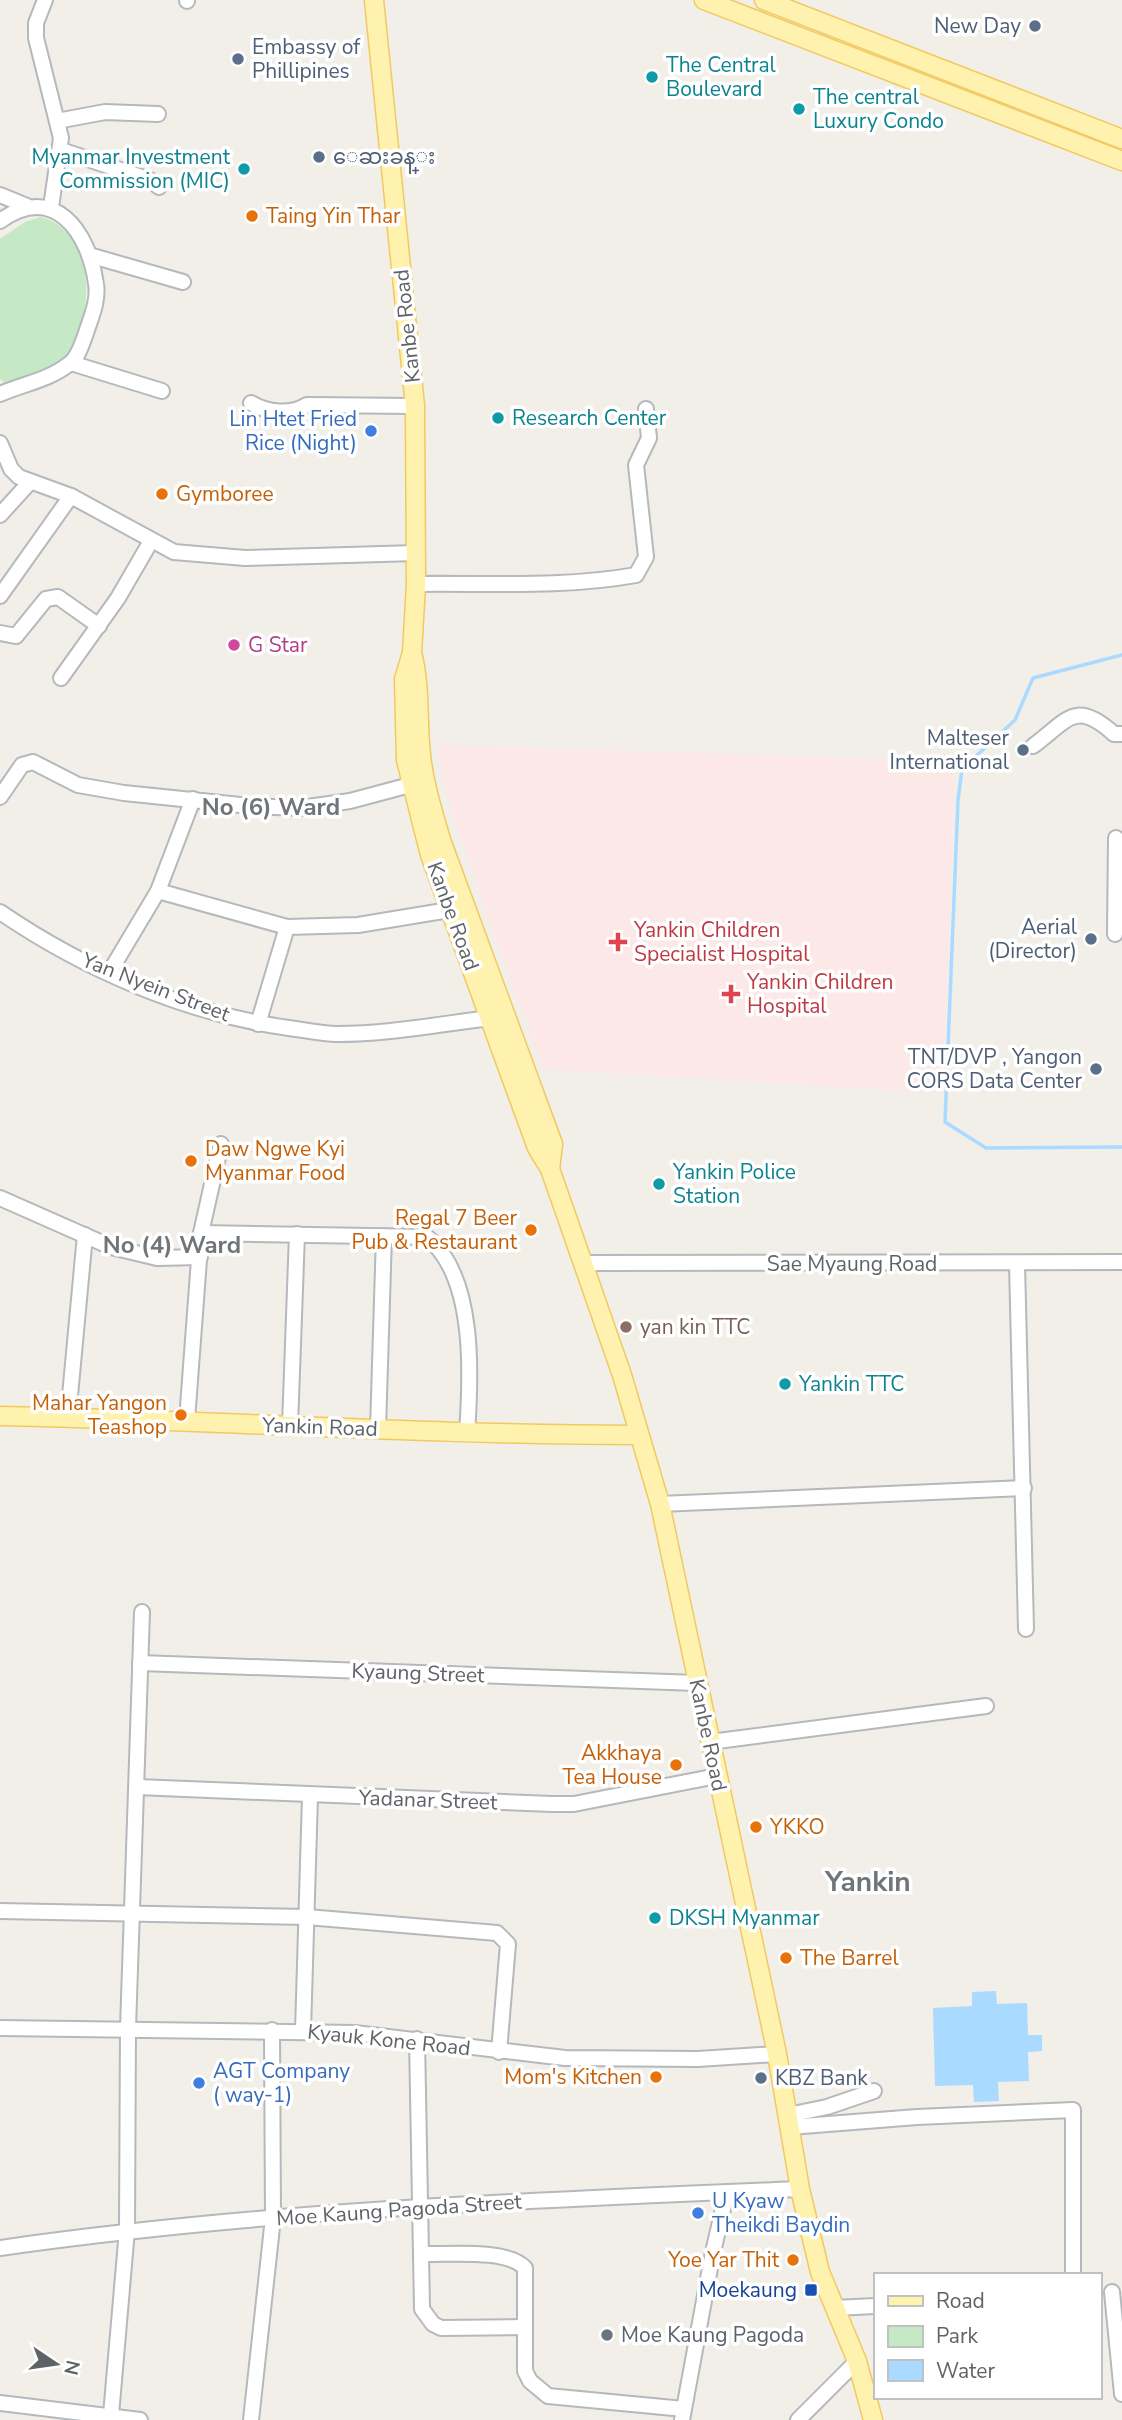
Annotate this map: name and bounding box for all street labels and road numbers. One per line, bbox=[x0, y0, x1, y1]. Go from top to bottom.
street label: Kanbe Road bbox=[387, 268, 427, 384]
street label: Kanbe Road bbox=[420, 858, 486, 974]
street label: Yan Nyein Street bbox=[77, 946, 235, 1028]
street label: Sae Myaung Road bbox=[767, 1250, 937, 1278]
street label: Yankin Road bbox=[261, 1411, 378, 1443]
street label: Kyaung Street bbox=[351, 1657, 486, 1689]
street label: Kanbe Road bbox=[682, 1676, 734, 1794]
street label: Yadanar Street bbox=[357, 1784, 498, 1816]
street label: Kyauk Kone Road bbox=[306, 2018, 472, 2062]
street label: Moe Kaung Pagoda Street bbox=[275, 2187, 523, 2233]

